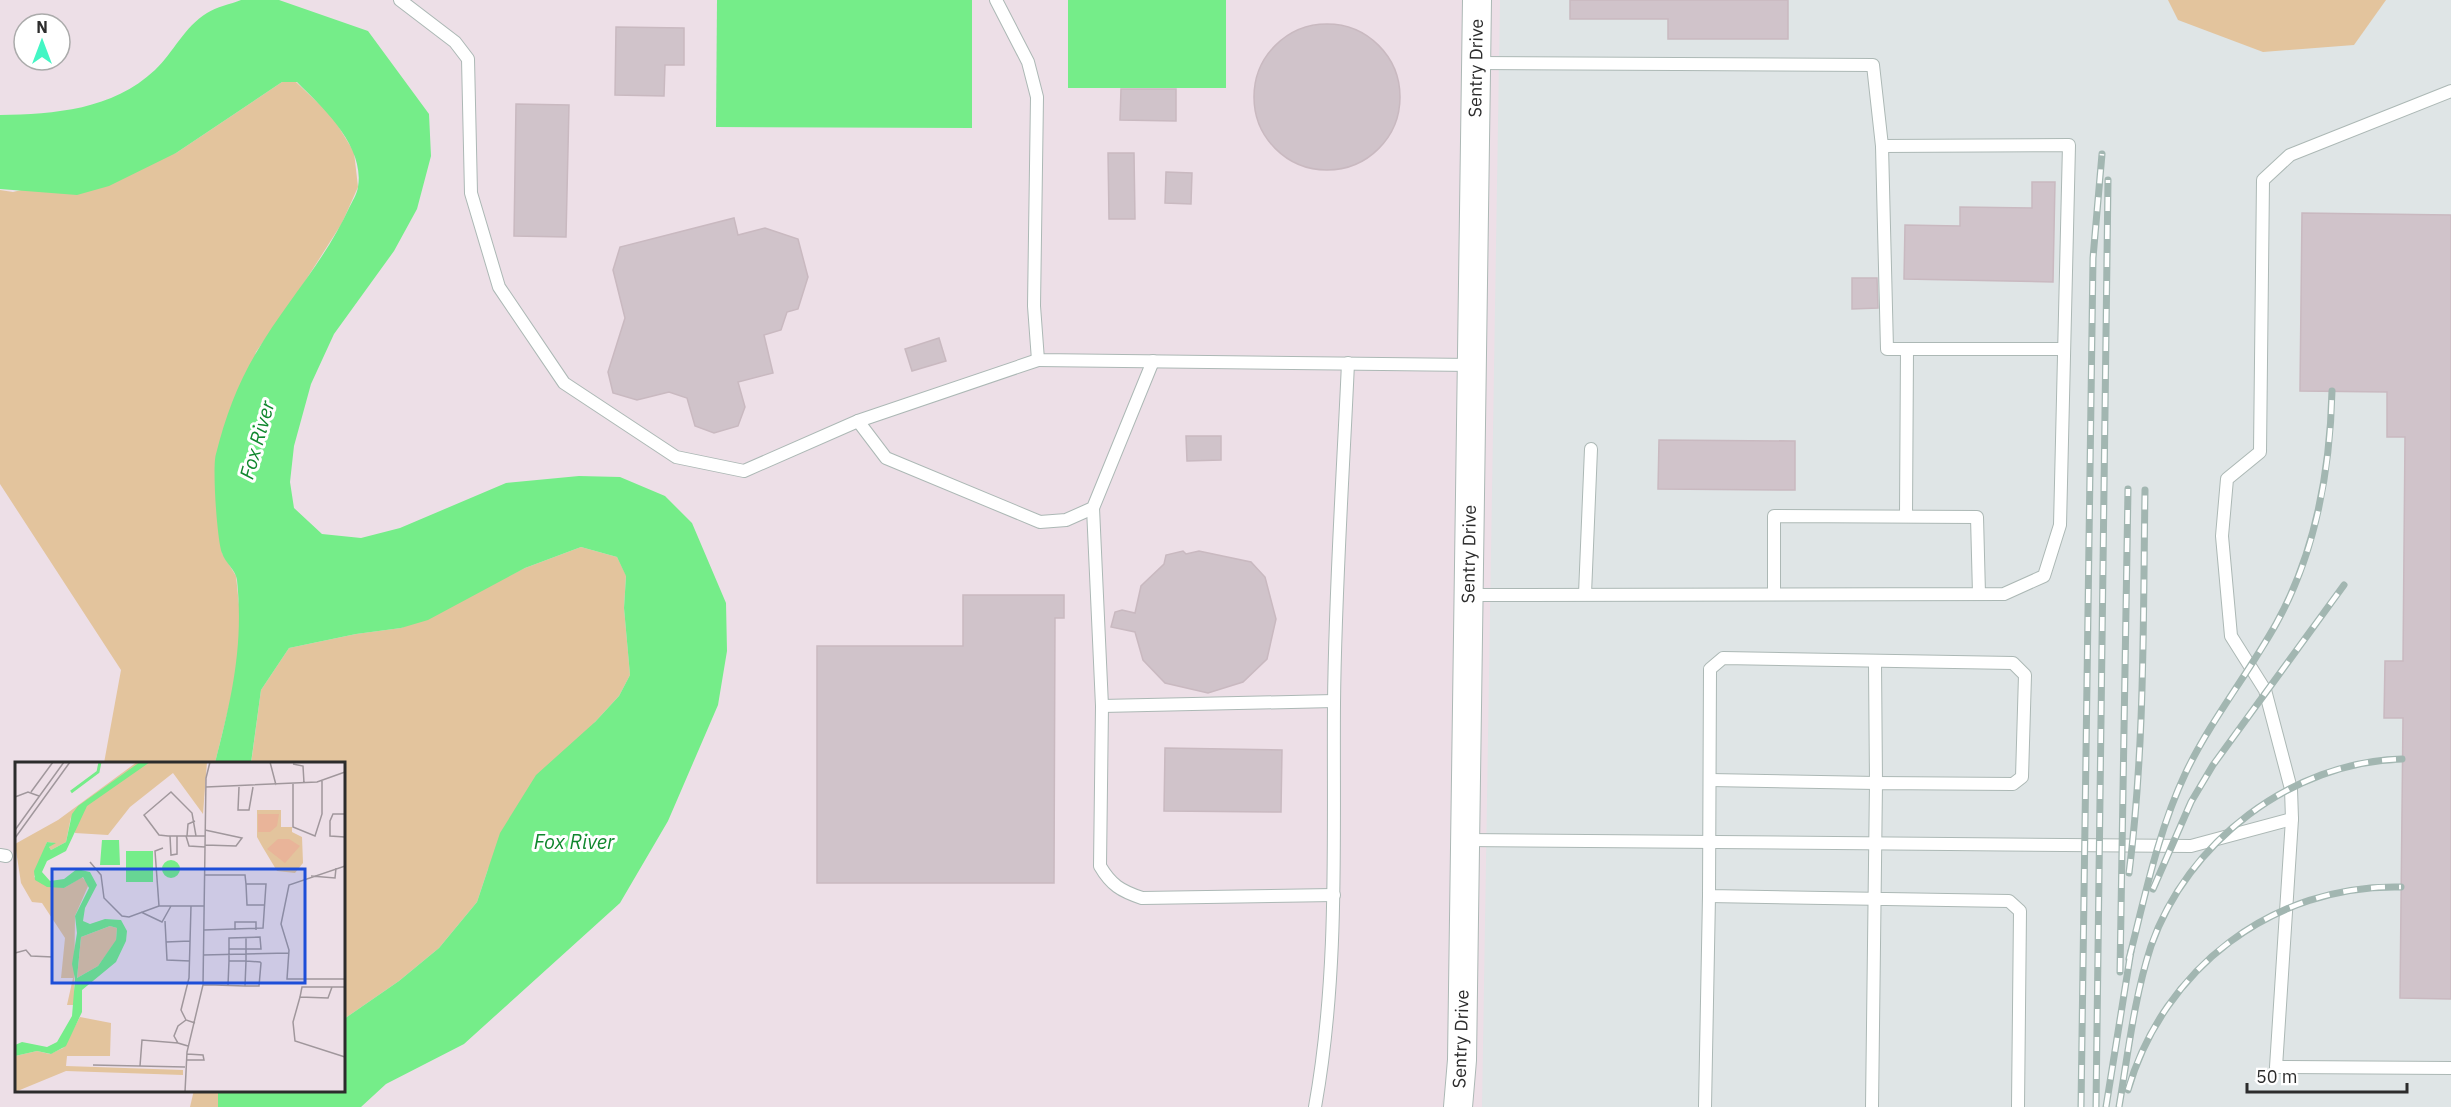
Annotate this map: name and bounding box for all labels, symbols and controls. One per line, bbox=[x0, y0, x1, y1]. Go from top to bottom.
north arrow bbox=[12, 12, 72, 72]
text: N bbox=[36, 17, 48, 37]
street label: Sentry Drive bbox=[1463, 18, 1488, 118]
water label: Fox River bbox=[232, 397, 281, 482]
street label: Sentry Drive bbox=[1456, 504, 1481, 604]
inset map bbox=[15, 762, 345, 1092]
water label: Fox River bbox=[534, 828, 615, 855]
street label: Sentry Drive bbox=[1447, 989, 1474, 1089]
scale bar bbox=[2247, 1056, 2408, 1094]
text: 50 m bbox=[2256, 1065, 2298, 1088]

